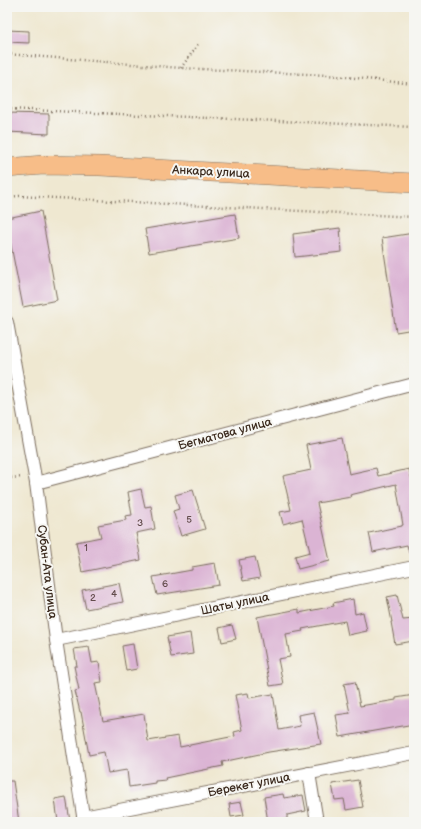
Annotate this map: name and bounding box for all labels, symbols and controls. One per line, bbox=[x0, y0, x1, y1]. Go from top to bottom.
street label: Анкара улица bbox=[171, 162, 250, 182]
street label: Бегматова улица bbox=[177, 414, 273, 454]
house number: 5 bbox=[186, 514, 192, 526]
house number: 3 bbox=[137, 517, 143, 529]
street label: Субан-Ата улица bbox=[34, 524, 60, 620]
house number: 1 bbox=[84, 542, 88, 554]
house number: 6 bbox=[162, 578, 168, 590]
house number: 4 bbox=[111, 588, 117, 600]
street label: Шаты улица bbox=[200, 589, 270, 619]
house number: 2 bbox=[90, 592, 96, 604]
street label: Берекет улица bbox=[207, 770, 291, 800]

